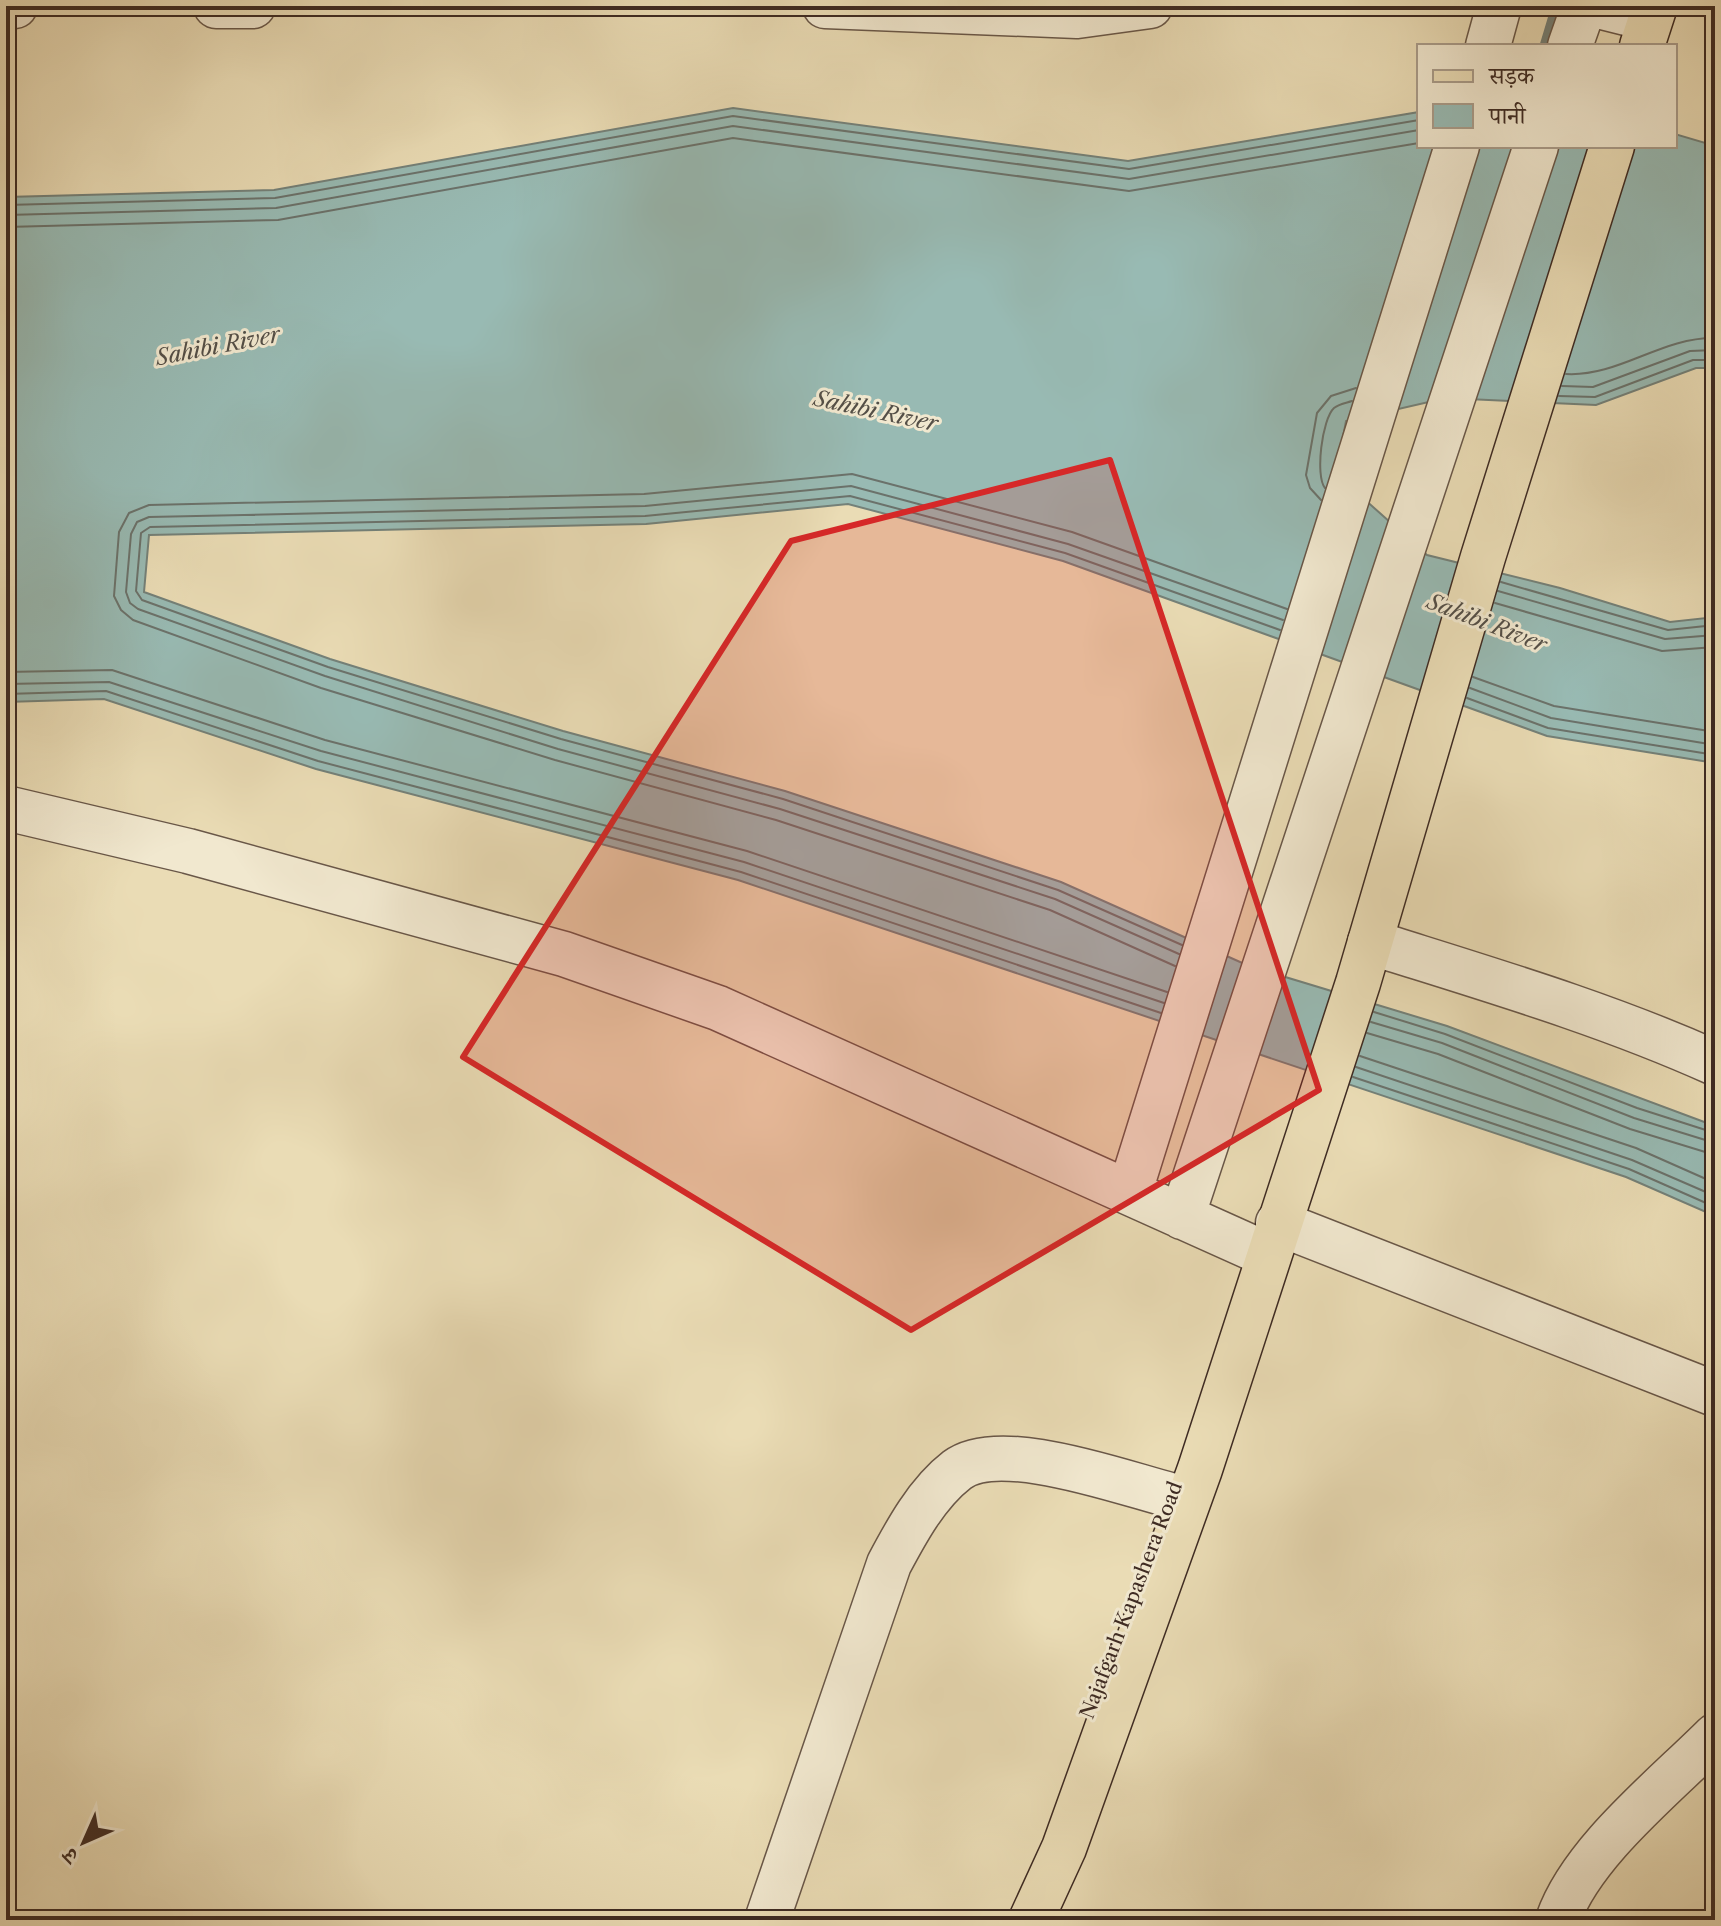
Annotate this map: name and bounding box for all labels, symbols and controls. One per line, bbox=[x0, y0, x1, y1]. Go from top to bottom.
legend bbox=[1417, 44, 1677, 148]
text: सड़क bbox=[1488, 61, 1536, 90]
text: पानी bbox=[1488, 101, 1527, 130]
water label: Sahibi River bbox=[152, 320, 284, 372]
water label: Sahibi River bbox=[810, 384, 942, 438]
water label: Sahibi River bbox=[1421, 587, 1552, 659]
street label: Najafgarh Kapashera Road bbox=[1075, 1478, 1187, 1722]
north arrow bbox=[44, 1802, 124, 1882]
text: उ bbox=[55, 1841, 85, 1871]

